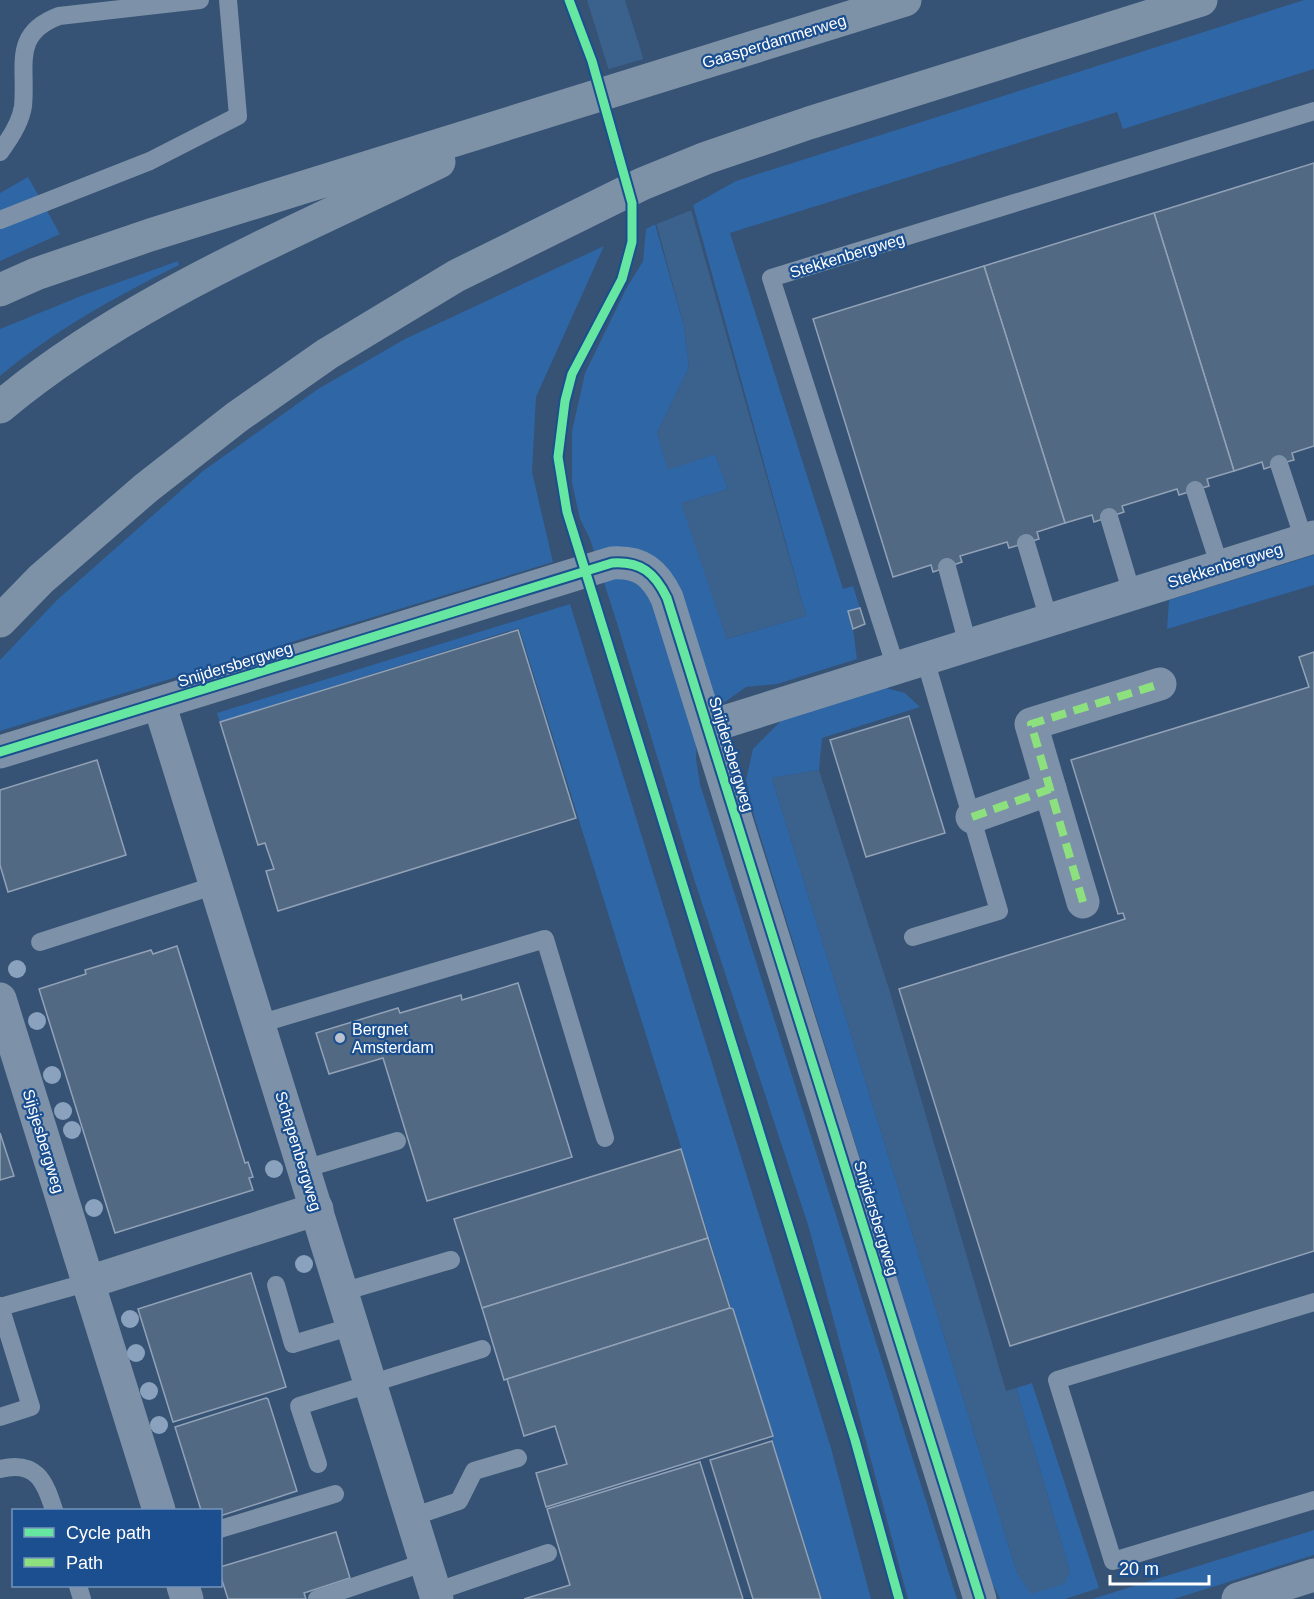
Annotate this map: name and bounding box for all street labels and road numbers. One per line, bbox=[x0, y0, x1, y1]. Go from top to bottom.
street label: Gaasperdammerweg bbox=[700, 12, 848, 71]
street label: Stekkenbergweg bbox=[788, 230, 907, 281]
street label: Stekkenbergweg bbox=[1166, 540, 1285, 591]
street label: Snijdersbergweg bbox=[176, 639, 295, 690]
street label: Snijdersbergweg bbox=[706, 695, 757, 814]
street label: Sijsjesbergweg bbox=[20, 1087, 67, 1195]
street label: Schepenbergweg bbox=[272, 1089, 325, 1213]
street label: Snijdersbergweg bbox=[851, 1159, 902, 1278]

